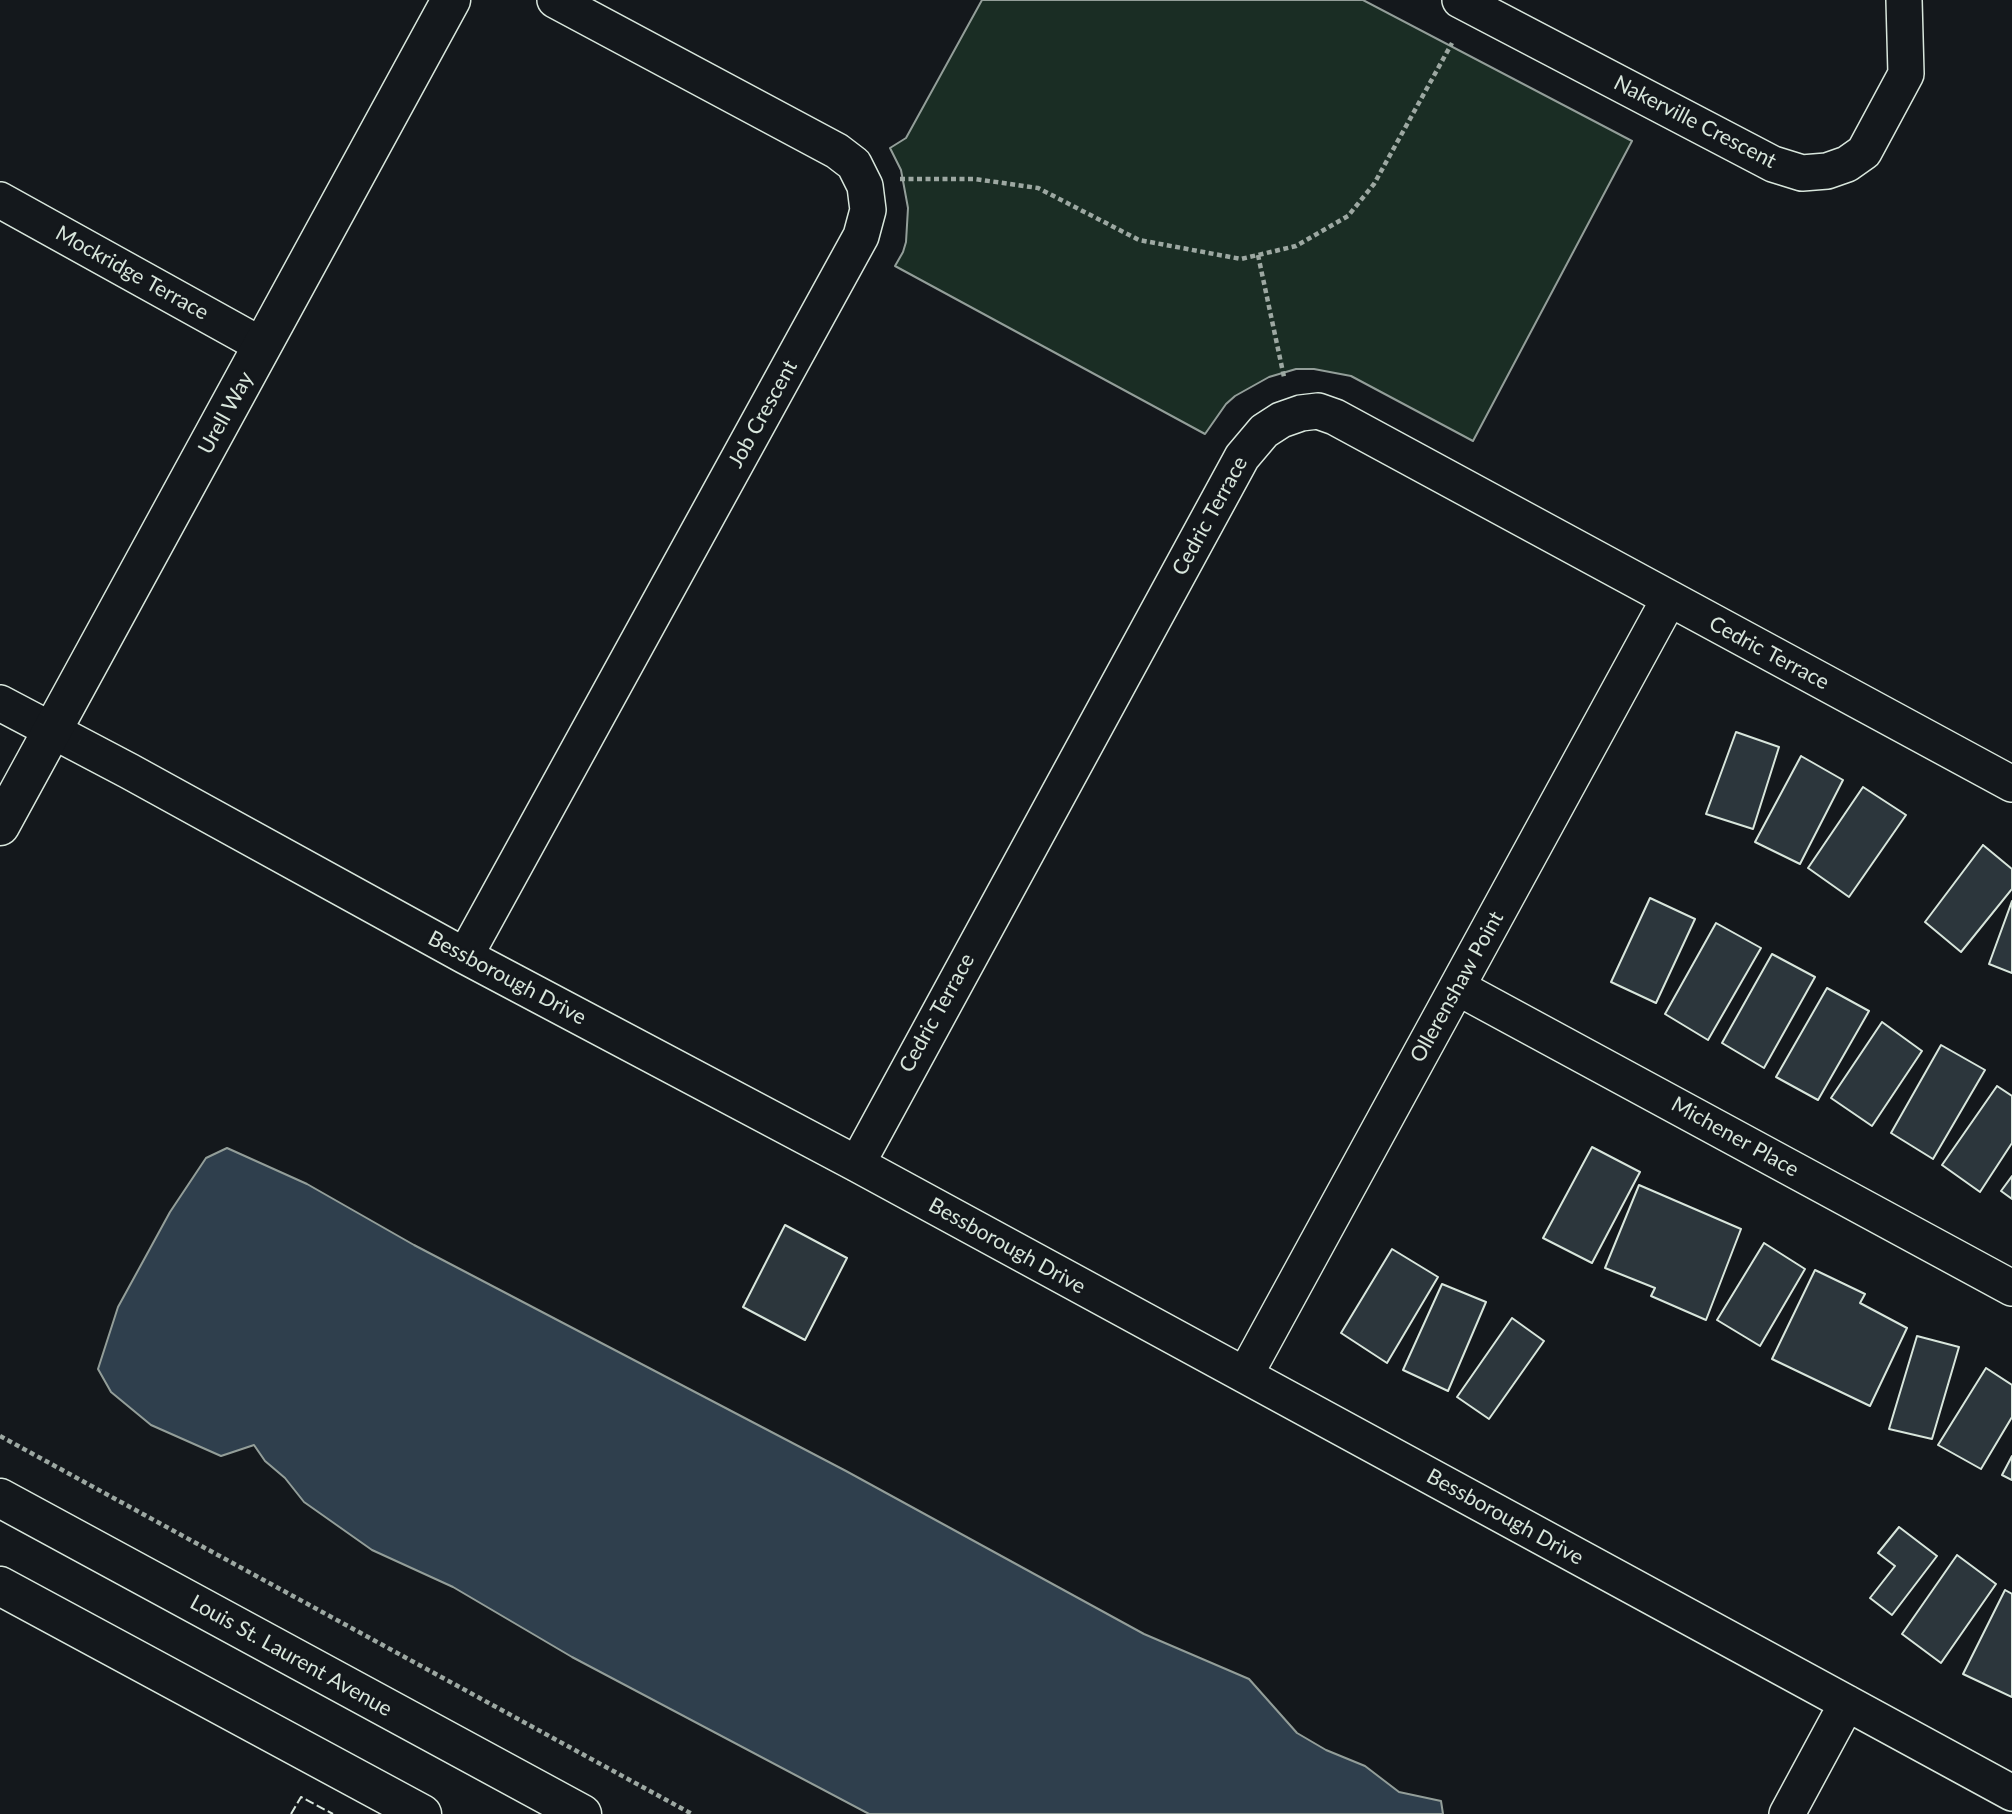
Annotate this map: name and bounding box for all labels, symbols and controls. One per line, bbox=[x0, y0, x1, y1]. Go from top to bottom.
street label: Nakerville Crescent bbox=[1610, 70, 1780, 174]
street label: Mockridge Terrace bbox=[51, 221, 213, 325]
street label: Job Crescent bbox=[723, 356, 803, 472]
street label: Urell Way bbox=[193, 367, 259, 459]
street label: Cedric Terrace bbox=[1167, 452, 1253, 580]
street label: Cedric Terrace bbox=[1705, 611, 1833, 695]
street label: Ollerenshaw Point bbox=[1405, 907, 1509, 1067]
street label: Bessborough Drive bbox=[424, 926, 590, 1030]
street label: Cedric Terrace bbox=[894, 949, 980, 1077]
street label: Michener Place bbox=[1667, 1092, 1803, 1182]
street label: Bessborough Drive bbox=[924, 1192, 1090, 1300]
street label: Bessborough Drive bbox=[1422, 1463, 1588, 1571]
street label: Louis St. Laurent Avenue bbox=[186, 1590, 396, 1722]

